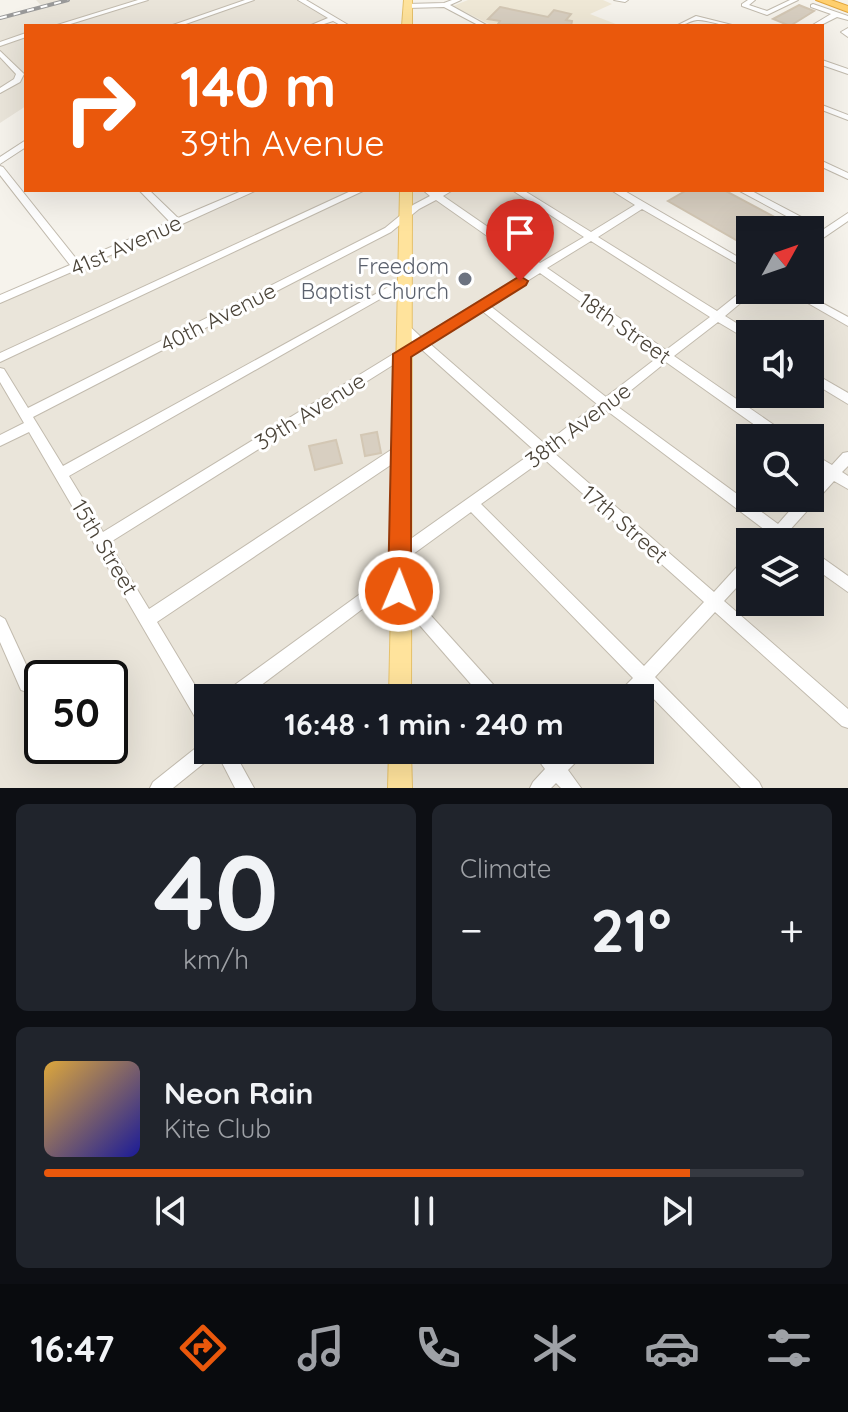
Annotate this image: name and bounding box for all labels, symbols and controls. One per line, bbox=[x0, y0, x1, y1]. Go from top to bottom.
text: 140 m bbox=[180, 51, 336, 121]
icon: right bbox=[48, 56, 152, 160]
text: 39th Avenue bbox=[180, 120, 385, 165]
pin bbox=[486, 199, 554, 281]
street label: 41st Avenue bbox=[66, 208, 186, 282]
icon: arrive bbox=[498, 211, 542, 255]
north arrow bbox=[736, 216, 824, 304]
map controls bbox=[736, 216, 824, 616]
place label: Freedom Baptist Church bbox=[301, 252, 449, 305]
marker: Freedom Baptist Church bbox=[456, 270, 474, 288]
street label: 40th Avenue bbox=[156, 276, 280, 358]
street label: 18th Street bbox=[574, 286, 676, 370]
button: sound bbox=[736, 320, 824, 408]
street label: 39th Avenue bbox=[250, 366, 370, 456]
street label: 38th Avenue bbox=[520, 376, 636, 474]
button: search bbox=[736, 424, 824, 512]
street label: 17th Street bbox=[576, 479, 674, 569]
street label: 15th Street bbox=[66, 494, 144, 600]
button: layers bbox=[736, 528, 824, 616]
position arrow bbox=[357, 549, 441, 633]
speed limit sign: 50 bbox=[24, 660, 128, 764]
text: 16:48 · 1 min · 240 m bbox=[284, 705, 564, 743]
text: 40 bbox=[153, 826, 279, 956]
text: Climate bbox=[460, 852, 551, 885]
text: 21° bbox=[591, 892, 672, 967]
text: − bbox=[460, 902, 483, 957]
text: + bbox=[779, 902, 804, 957]
text: km/h bbox=[183, 943, 249, 976]
text: Neon Rain bbox=[164, 1074, 313, 1112]
text: Kite Club bbox=[164, 1112, 271, 1145]
icon: previous bbox=[149, 1189, 193, 1233]
icon: pause bbox=[402, 1189, 446, 1233]
icon: next bbox=[655, 1189, 699, 1233]
icon: directions bbox=[175, 1320, 231, 1376]
icon: music bbox=[293, 1320, 349, 1376]
icon: phone bbox=[410, 1320, 466, 1376]
icon: climate bbox=[527, 1320, 583, 1376]
icon: car bbox=[644, 1320, 700, 1376]
icon: filters bbox=[761, 1320, 817, 1376]
text: 16:47 bbox=[31, 1326, 114, 1371]

